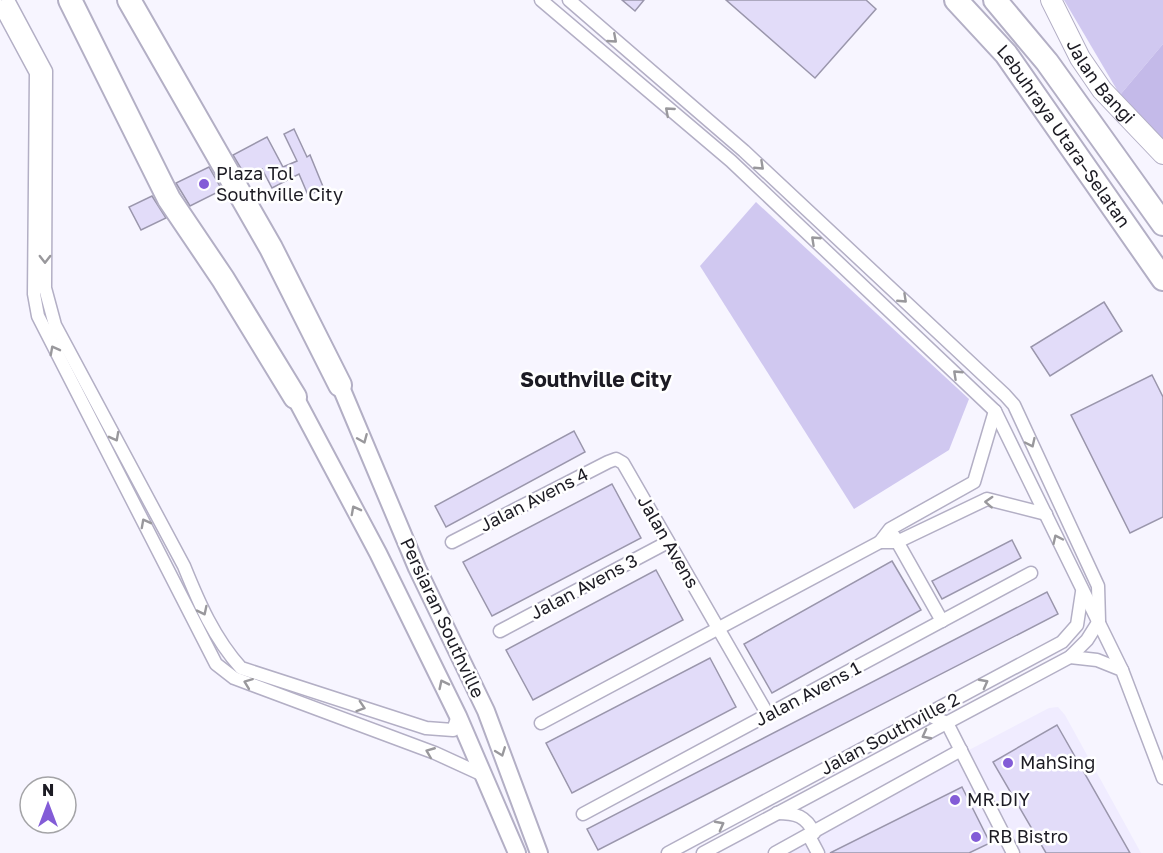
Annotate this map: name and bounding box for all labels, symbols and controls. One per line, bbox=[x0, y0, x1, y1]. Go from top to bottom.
one-way arrow bbox=[606, 32, 617, 43]
street label: Jalan Bangi bbox=[1062, 35, 1140, 128]
street label: Lebuhraya Utara–Selatan bbox=[993, 40, 1136, 231]
one-way arrow bbox=[666, 107, 676, 118]
one-way arrow bbox=[754, 159, 764, 170]
place label: Plaza Tol Southville City bbox=[216, 162, 343, 205]
marker: Plaza Tol Southville City bbox=[197, 177, 211, 191]
one-way arrow bbox=[812, 237, 823, 248]
one-way arrow bbox=[39, 254, 51, 263]
one-way arrow bbox=[896, 292, 907, 303]
one-way arrow bbox=[50, 346, 61, 357]
district label: Southville City bbox=[520, 366, 672, 392]
one-way arrow bbox=[954, 370, 964, 381]
one-way arrow bbox=[108, 431, 119, 442]
one-way arrow bbox=[356, 433, 368, 444]
one-way arrow bbox=[1024, 436, 1036, 447]
street label: Jalan Avens 4 bbox=[476, 462, 592, 536]
street label: Jalan Avens bbox=[633, 491, 704, 592]
one-way arrow bbox=[984, 495, 993, 508]
one-way arrow bbox=[351, 506, 362, 516]
one-way arrow bbox=[141, 518, 152, 529]
street label: Persiaran Southville bbox=[396, 534, 490, 701]
one-way arrow bbox=[1053, 534, 1065, 545]
street label: Jalan Avens 3 bbox=[526, 549, 641, 624]
one-way arrow bbox=[196, 605, 208, 616]
street label: Jalan Avens 1 bbox=[751, 656, 864, 730]
one-way arrow bbox=[243, 677, 253, 690]
one-way arrow bbox=[978, 679, 988, 690]
one-way arrow bbox=[438, 680, 450, 691]
street label: Jalan Southville 2 bbox=[816, 687, 963, 779]
one-way arrow bbox=[355, 700, 366, 712]
one-way arrow bbox=[922, 728, 932, 739]
one-way arrow bbox=[425, 746, 436, 759]
one-way arrow bbox=[494, 746, 506, 757]
place label: MahSing bbox=[1020, 751, 1095, 773]
marker: MahSing bbox=[1001, 756, 1015, 770]
north arrow bbox=[18, 775, 78, 835]
text: N bbox=[42, 780, 54, 800]
place label: MR.DIY bbox=[967, 788, 1030, 810]
marker: MR.DIY bbox=[948, 793, 962, 807]
one-way arrow bbox=[713, 821, 724, 832]
place label: RB Bistro bbox=[988, 825, 1068, 847]
marker: RB Bistro bbox=[969, 830, 983, 844]

